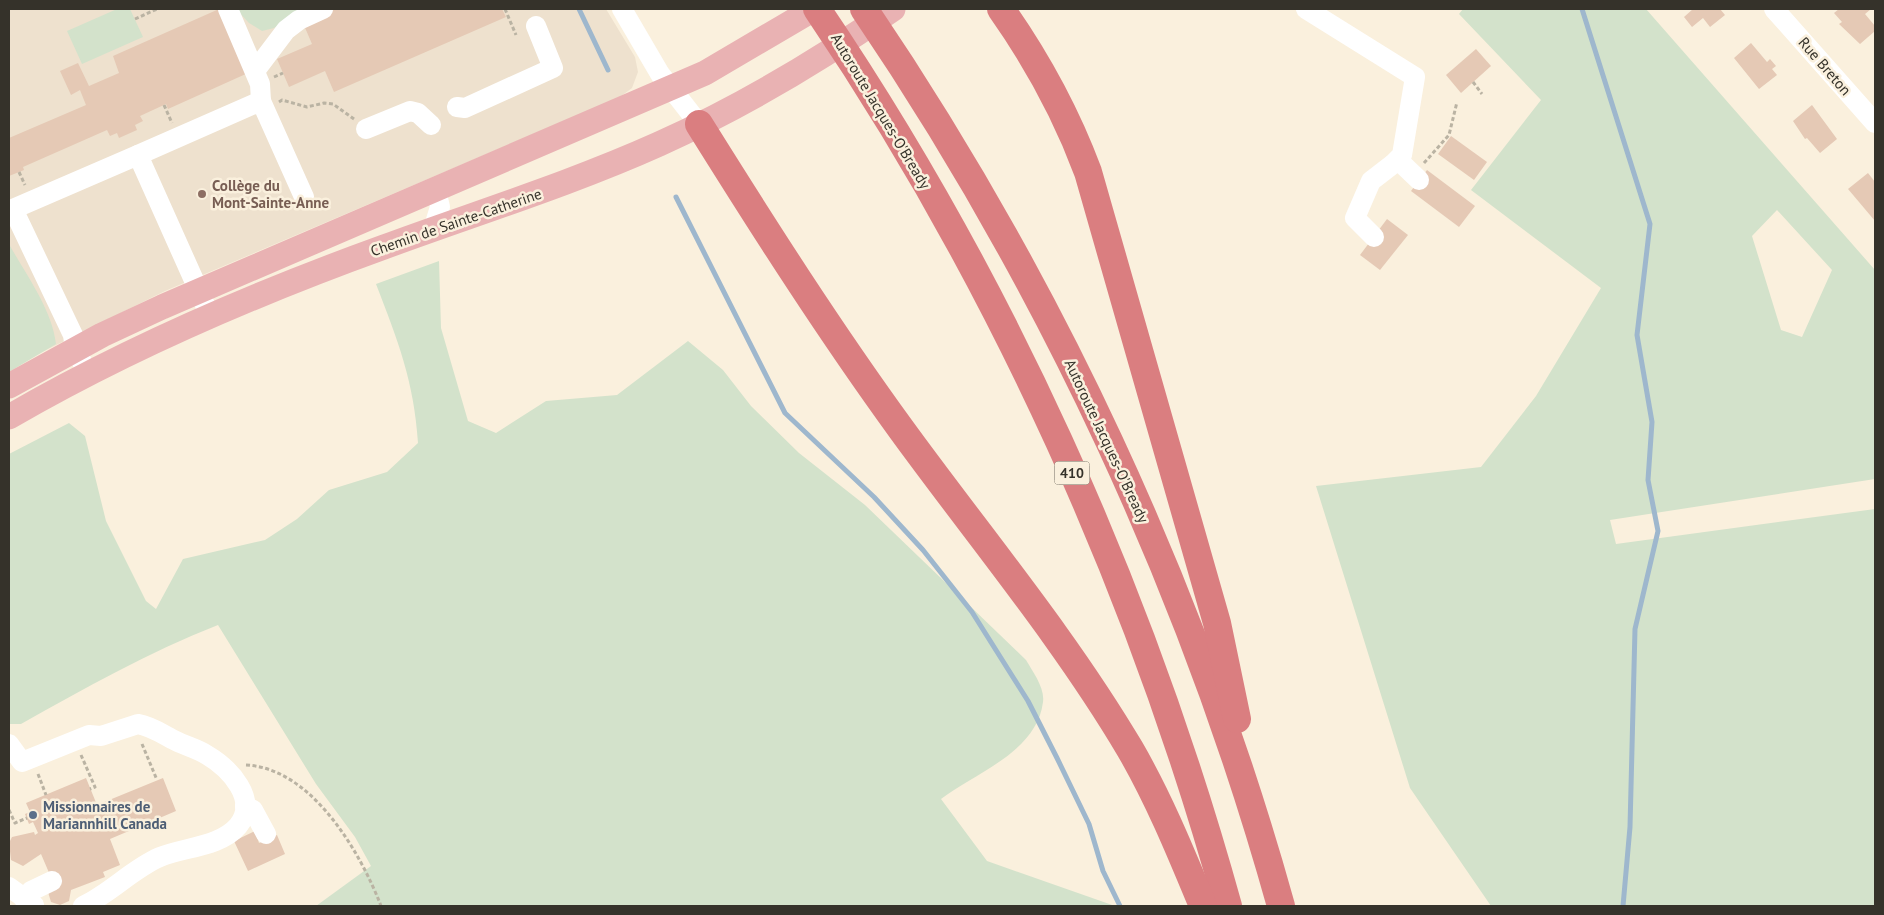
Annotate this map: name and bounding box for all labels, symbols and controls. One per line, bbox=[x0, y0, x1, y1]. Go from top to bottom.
street label: Autoroute Jacques-O'Bready bbox=[827, 30, 935, 192]
street label: Rue Breton bbox=[1794, 33, 1856, 99]
place label: Collège du Mont-Sainte-Anne bbox=[212, 176, 330, 212]
street label: Chemin de Sainte-Catherine bbox=[368, 184, 544, 260]
marker: Collège du Mont-Sainte-Anne bbox=[196, 188, 208, 200]
street label: Autoroute Jacques-O'Bready bbox=[1061, 356, 1153, 526]
road number: 410 bbox=[1054, 462, 1090, 484]
place label: Missionnaires de Mariannhill Canada bbox=[43, 797, 167, 833]
marker: Missionnaires de Mariannhill Canada bbox=[27, 809, 39, 821]

